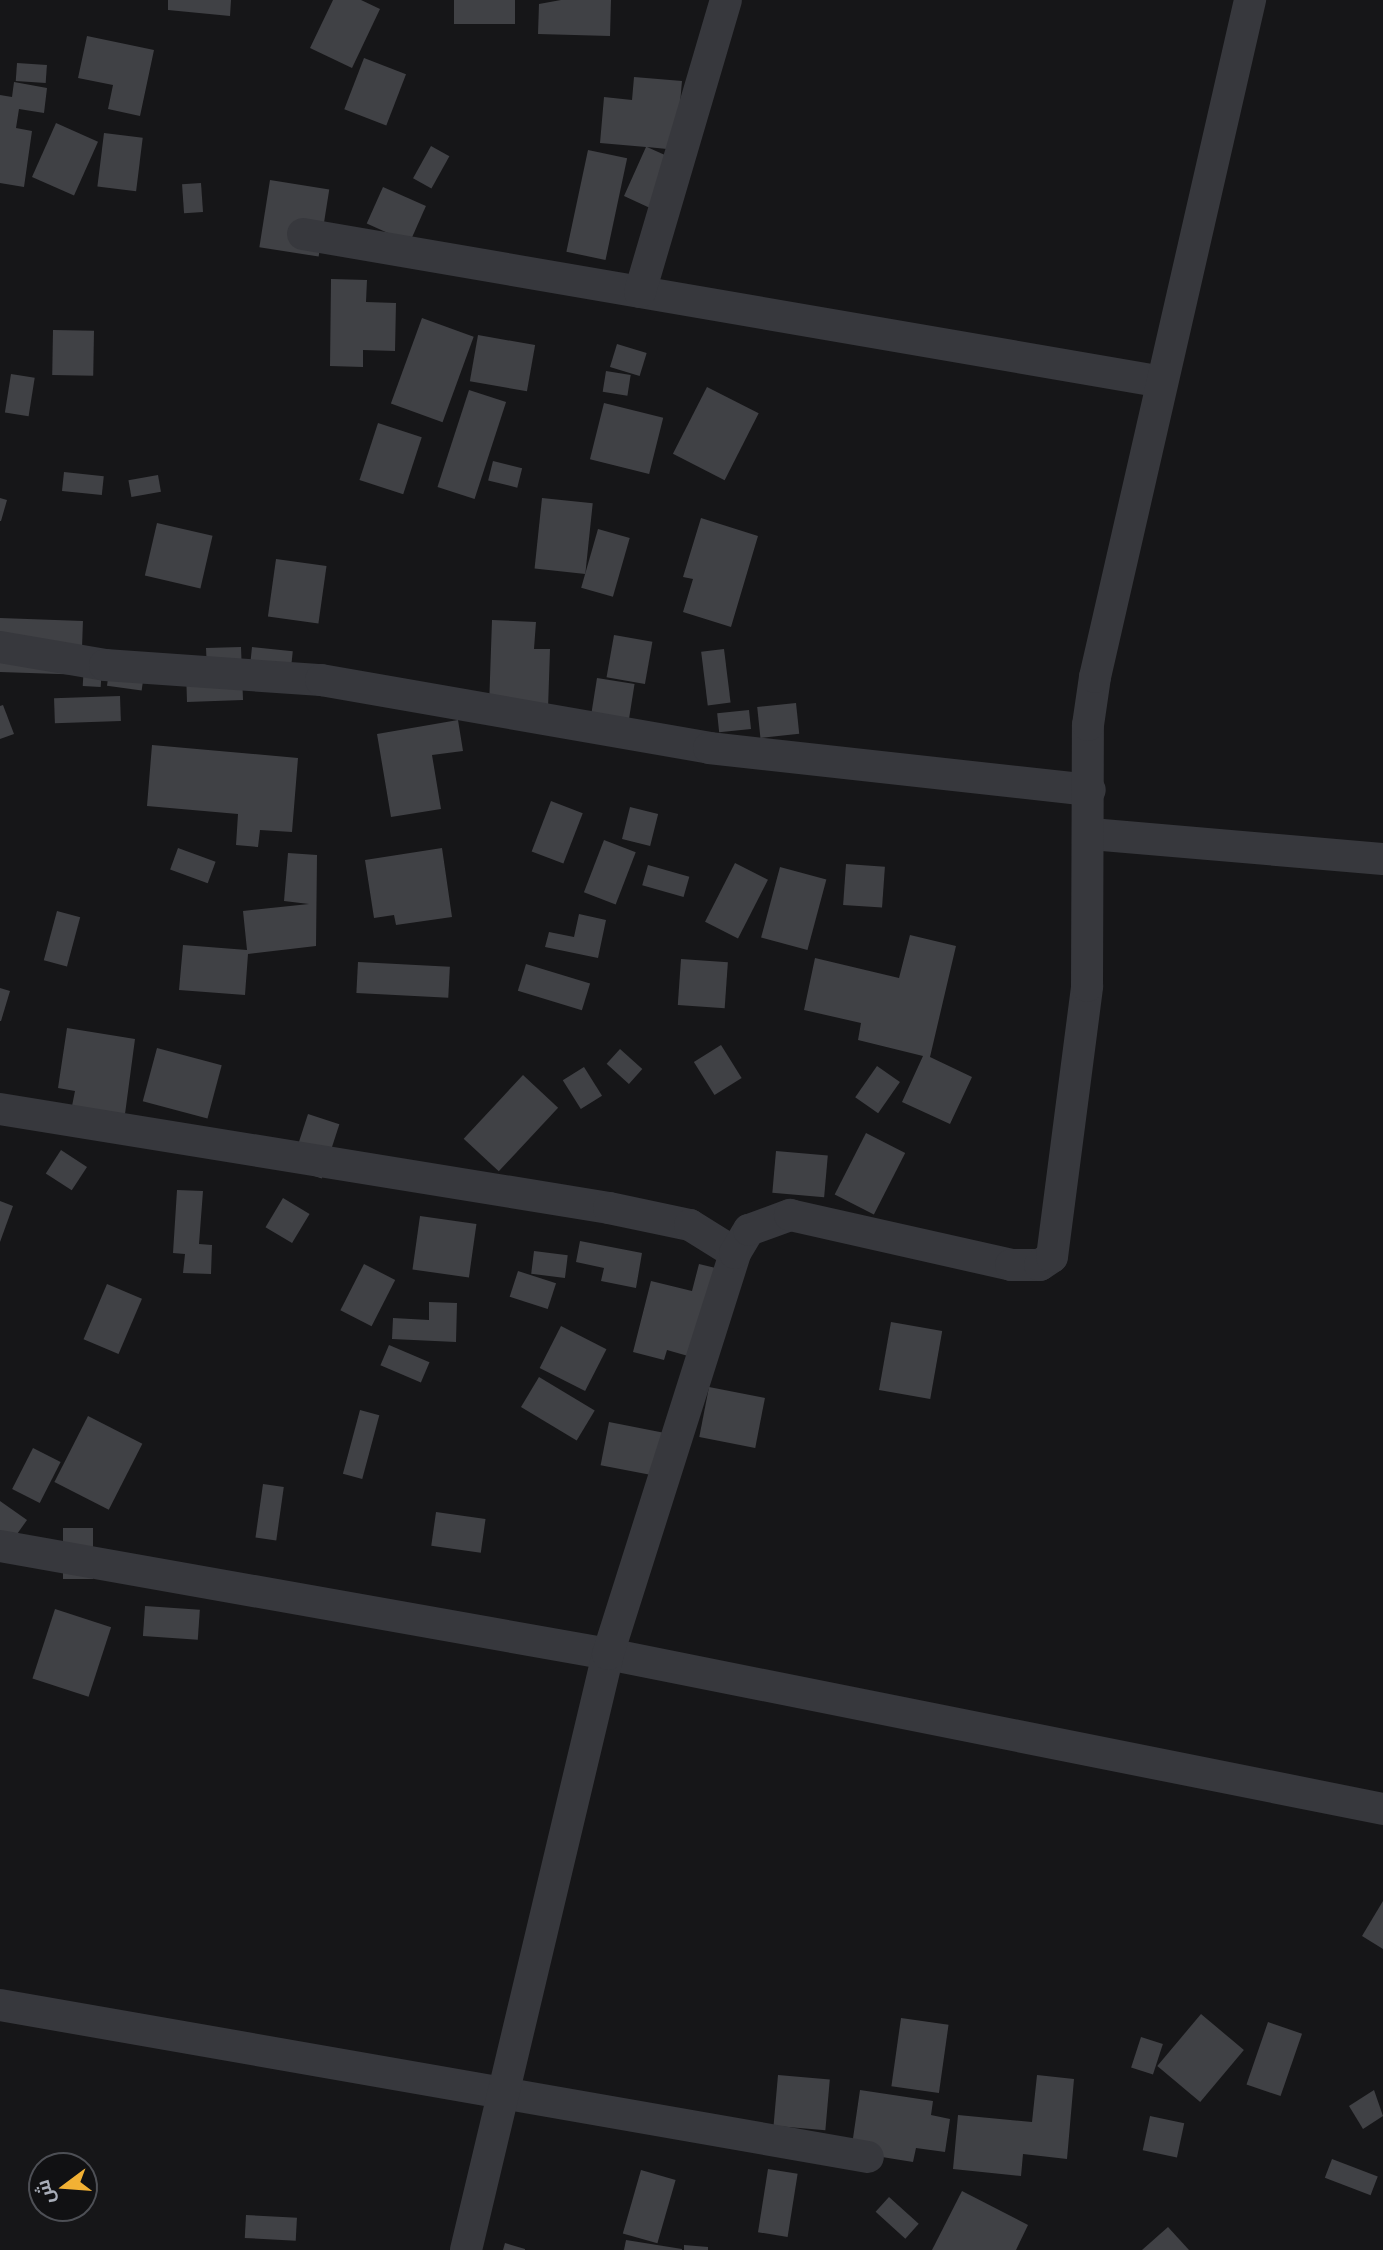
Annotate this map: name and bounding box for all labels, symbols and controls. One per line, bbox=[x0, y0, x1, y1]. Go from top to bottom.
north arrow bbox=[28, 2152, 98, 2222]
text: ش bbox=[30, 2177, 59, 2207]

